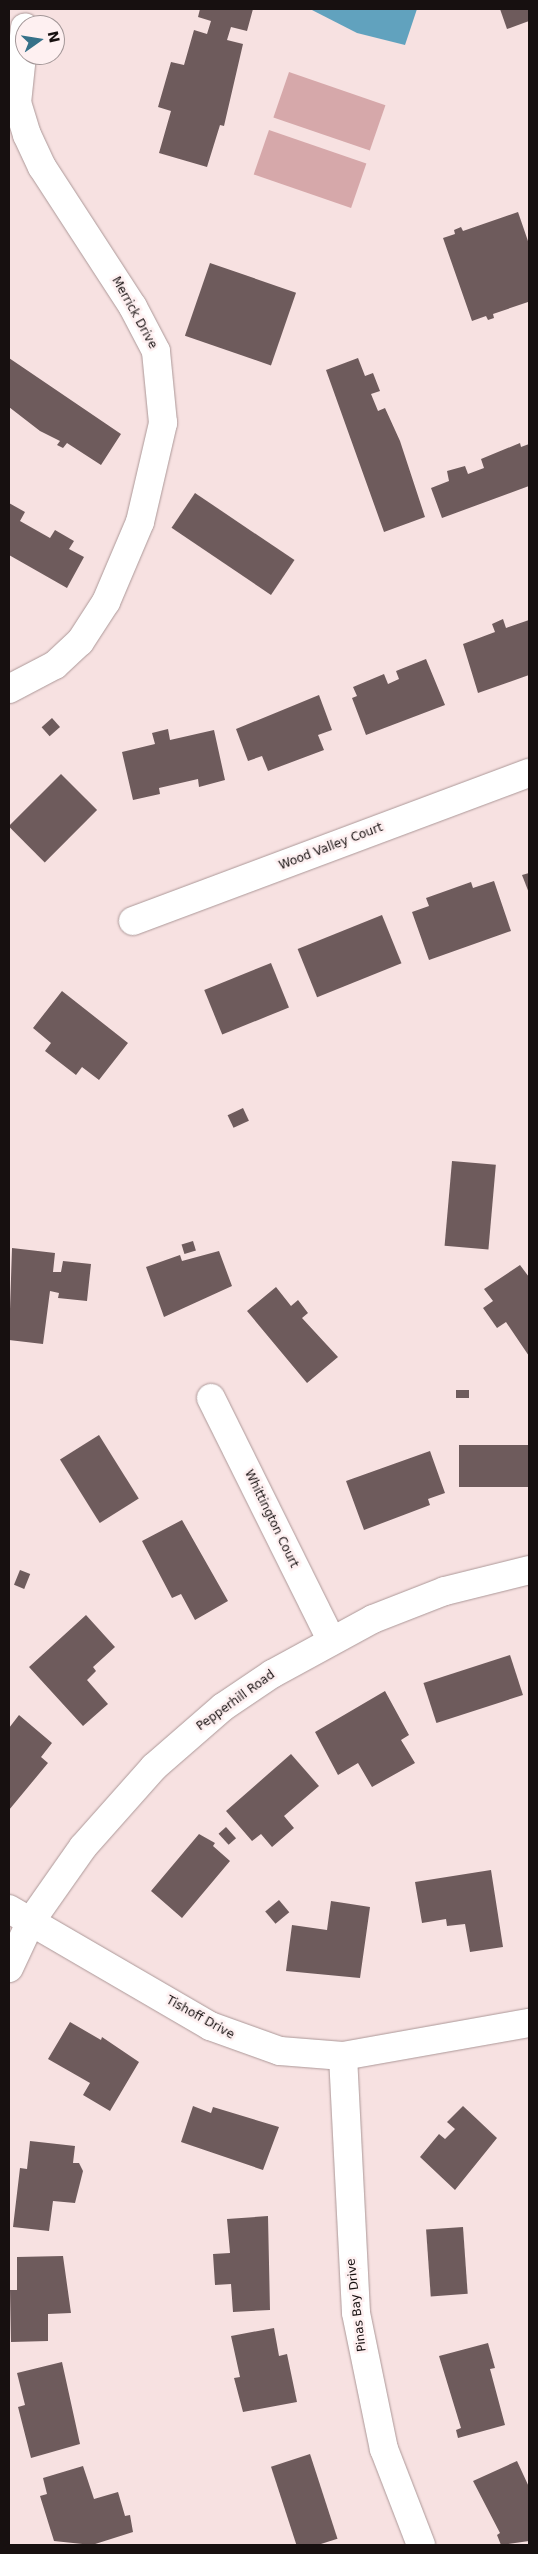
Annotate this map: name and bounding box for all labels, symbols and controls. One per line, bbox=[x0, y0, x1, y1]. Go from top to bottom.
north arrow bbox=[15, 15, 65, 65]
text: N bbox=[45, 29, 63, 44]
street label: Merrick Drive bbox=[108, 274, 160, 352]
street label: Wood Valley Court bbox=[277, 821, 385, 873]
street label: Whittington Court bbox=[241, 1468, 301, 1570]
street label: Pepperhill Road bbox=[194, 1668, 278, 1734]
street label: Tishoff Drive bbox=[163, 1993, 237, 2043]
street label: Pinas Bay Drive bbox=[344, 2258, 370, 2352]

